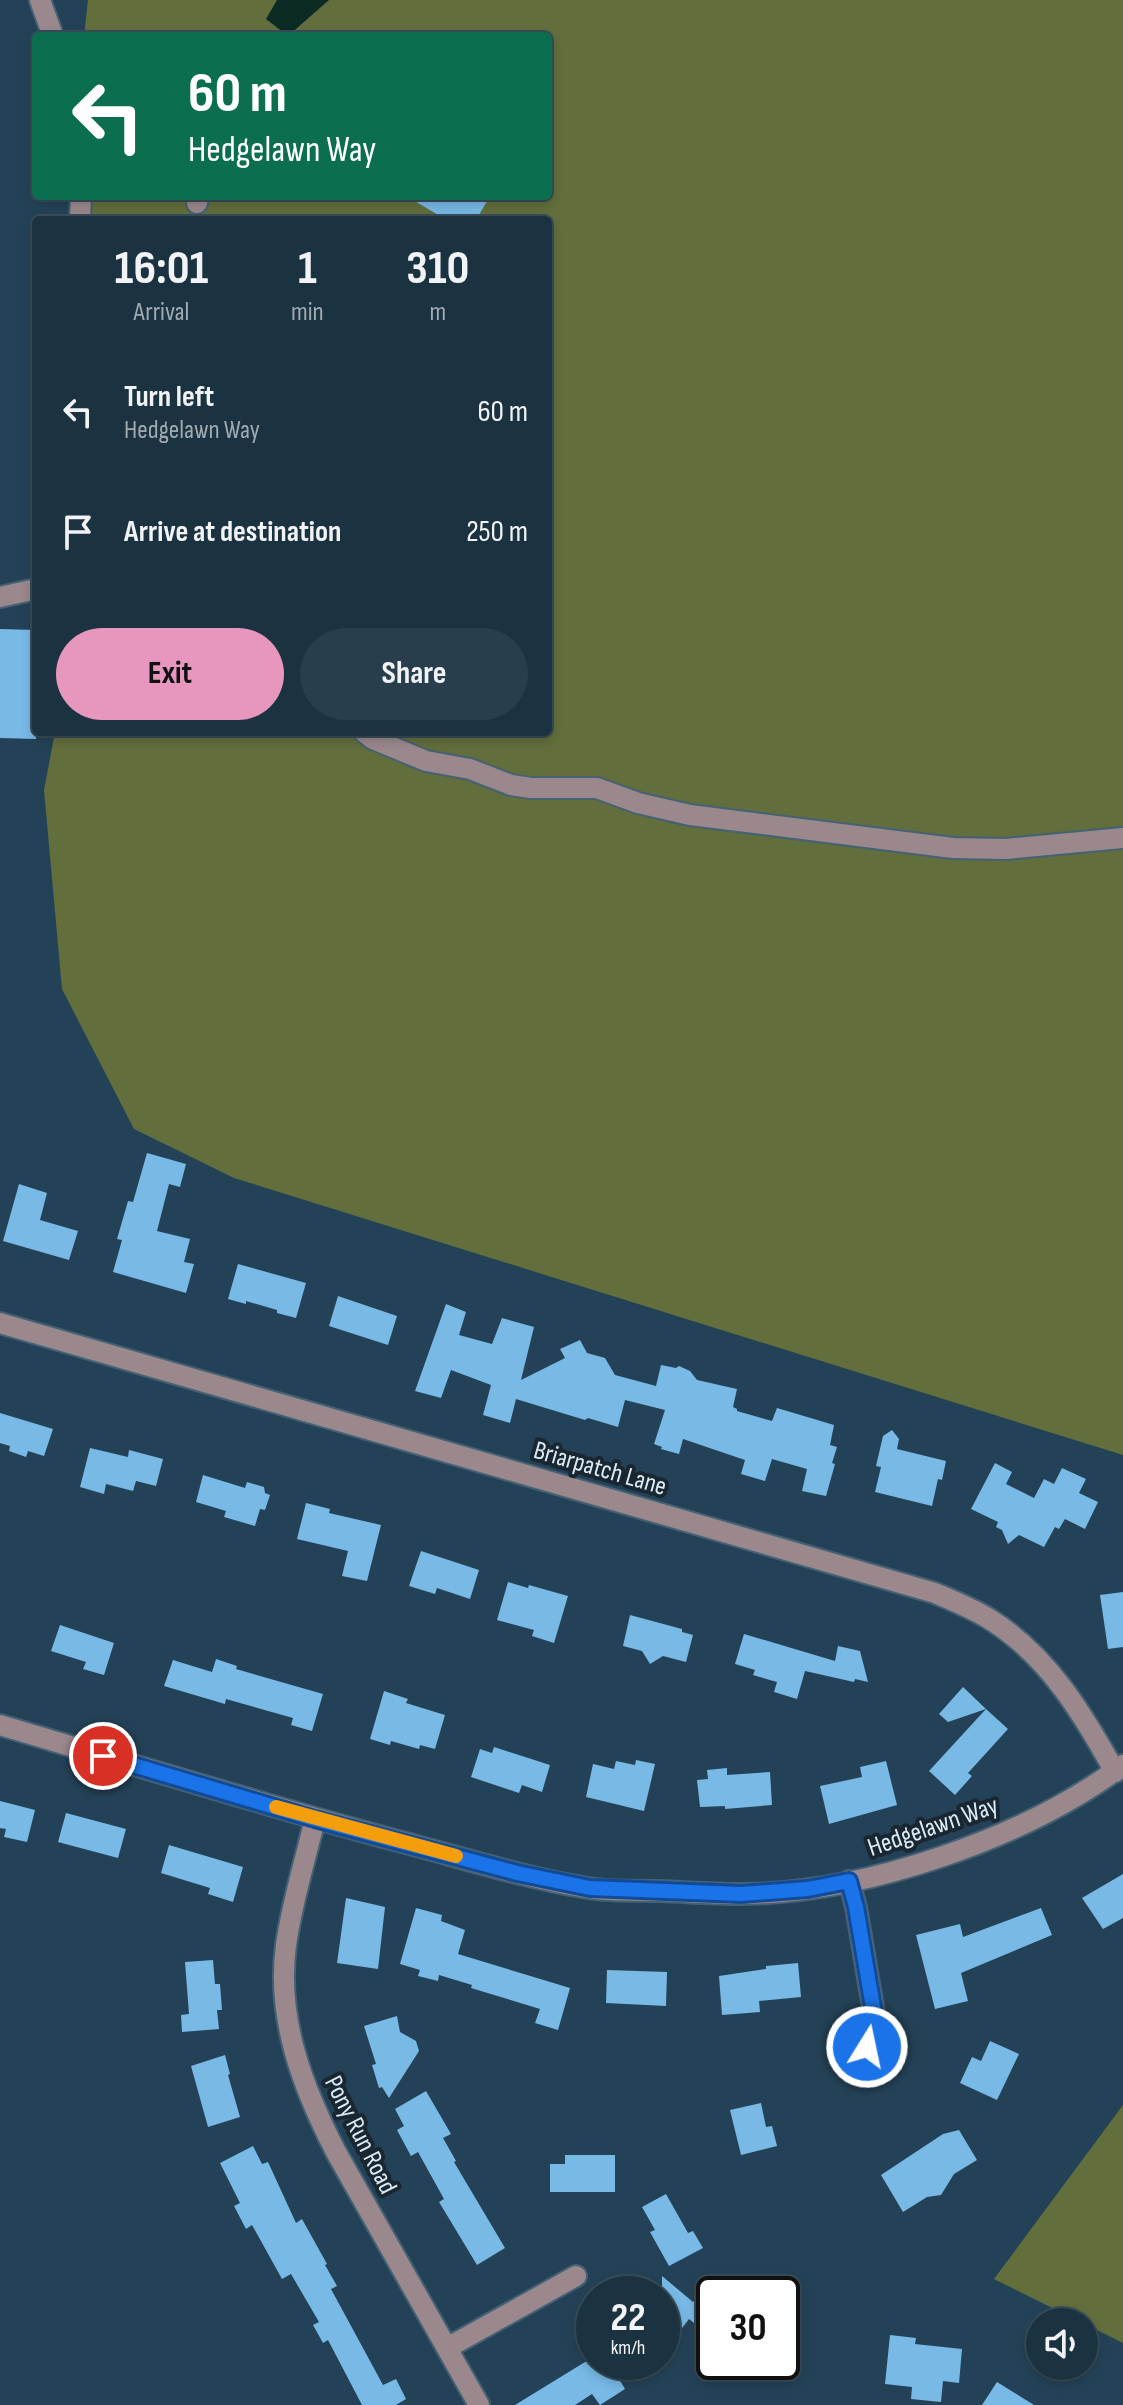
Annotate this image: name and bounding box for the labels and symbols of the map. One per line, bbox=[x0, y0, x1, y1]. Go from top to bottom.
street label: Briarpatch Lane bbox=[530, 1435, 670, 1503]
pin bbox=[69, 1722, 137, 1790]
street label: Hedgelawn Way bbox=[864, 1790, 1002, 1864]
position arrow bbox=[825, 2005, 909, 2089]
street label: Pony Run Road bbox=[317, 2071, 403, 2199]
speed limit sign: 30 bbox=[696, 2276, 800, 2380]

